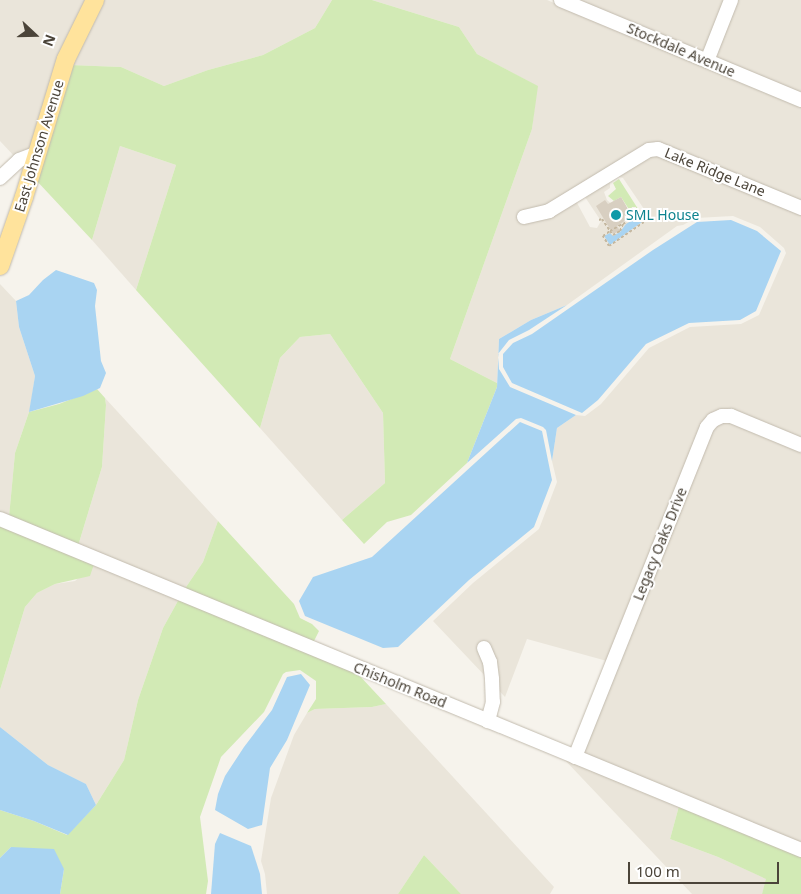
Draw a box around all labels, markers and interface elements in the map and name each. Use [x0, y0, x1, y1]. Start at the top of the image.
north arrow [10, 10, 60, 60]
street label: Stockdale Avenue [624, 20, 738, 80]
text: N [39, 32, 60, 49]
street label: East Johnson Avenue [11, 78, 67, 214]
street label: Lake Ridge Lane [662, 144, 768, 200]
place label: SML House [626, 207, 699, 223]
marker: SML House [610, 209, 622, 221]
street label: Legacy Oaks Drive [630, 485, 690, 603]
street label: Chisholm Road [351, 659, 449, 711]
scale bar [631, 852, 782, 884]
text: 100 m [636, 861, 680, 881]

